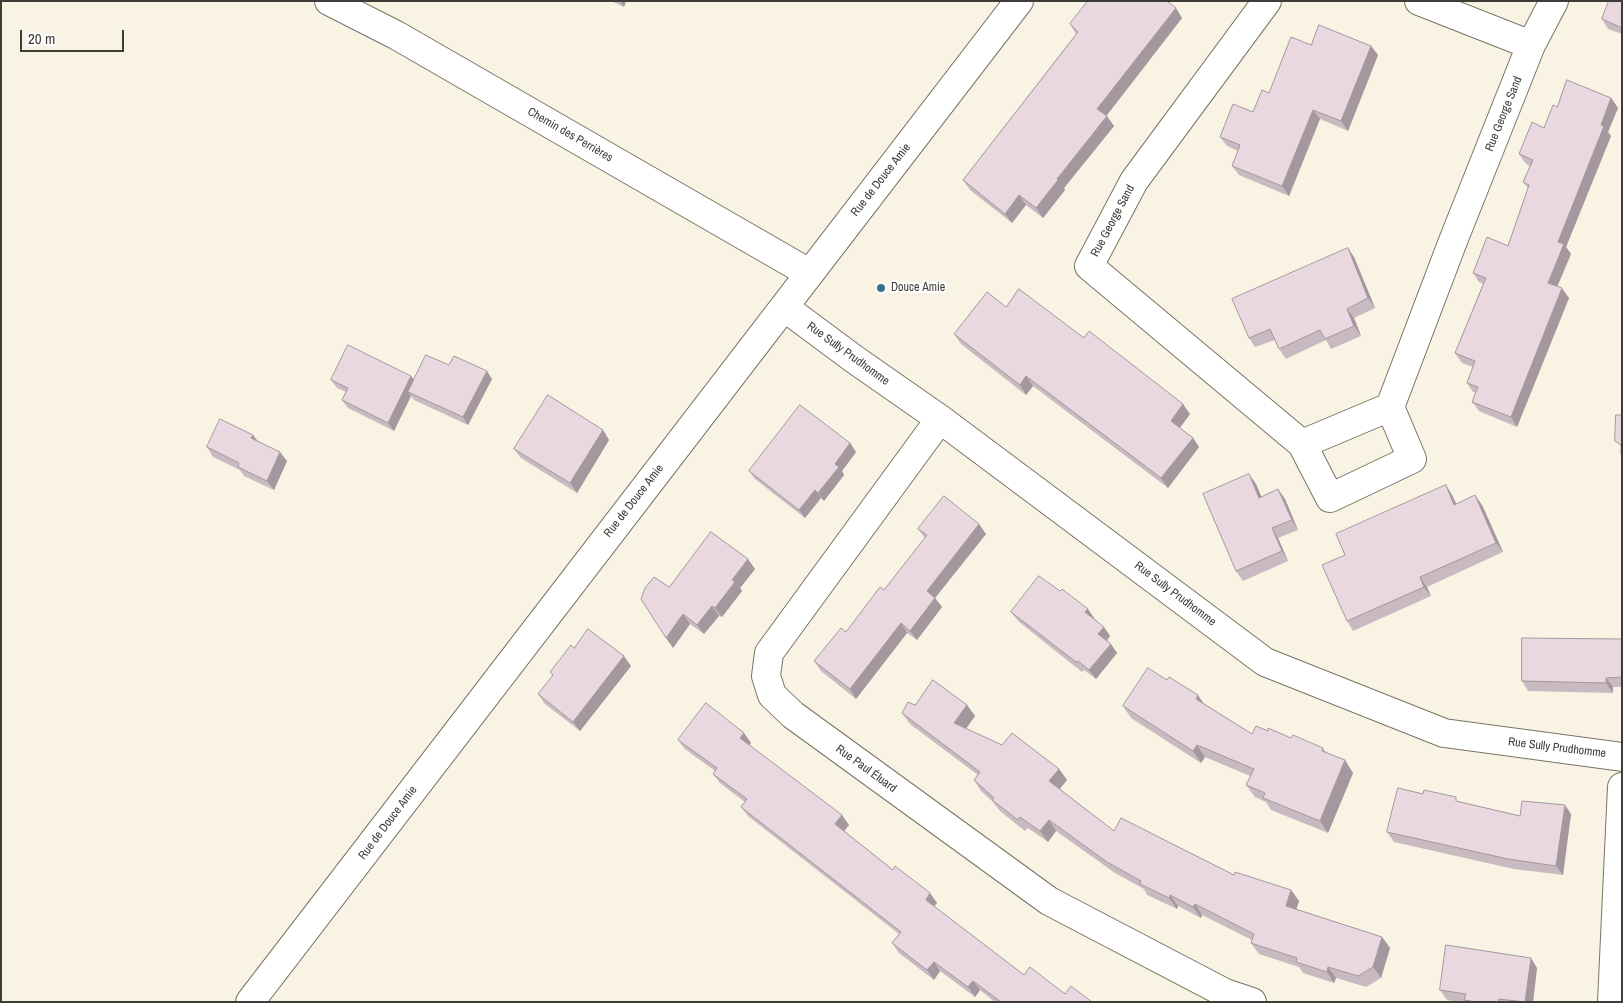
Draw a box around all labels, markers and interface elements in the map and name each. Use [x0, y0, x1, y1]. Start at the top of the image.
scale bar [22, 20, 126, 52]
text: 20 m [28, 28, 55, 49]
street label: Rue George Sand [1482, 75, 1526, 153]
street label: Chemin des Perrières [525, 105, 615, 165]
street label: Rue de Douce Amie [848, 141, 914, 219]
street label: Rue George Sand [1088, 183, 1138, 259]
place label: Douce Amie [891, 281, 945, 295]
marker: Douce Amie [875, 282, 887, 294]
street label: Rue Sully Prudhomme [804, 319, 892, 389]
street label: Rue de Douce Amie [601, 462, 667, 540]
street label: Rue Sully Prudhomme [1131, 559, 1219, 629]
street label: Rue Sully Prudhomme [1507, 735, 1607, 761]
street label: Rue Paul Éluard [833, 742, 899, 796]
street label: Rue de Douce Amie [356, 783, 420, 863]

